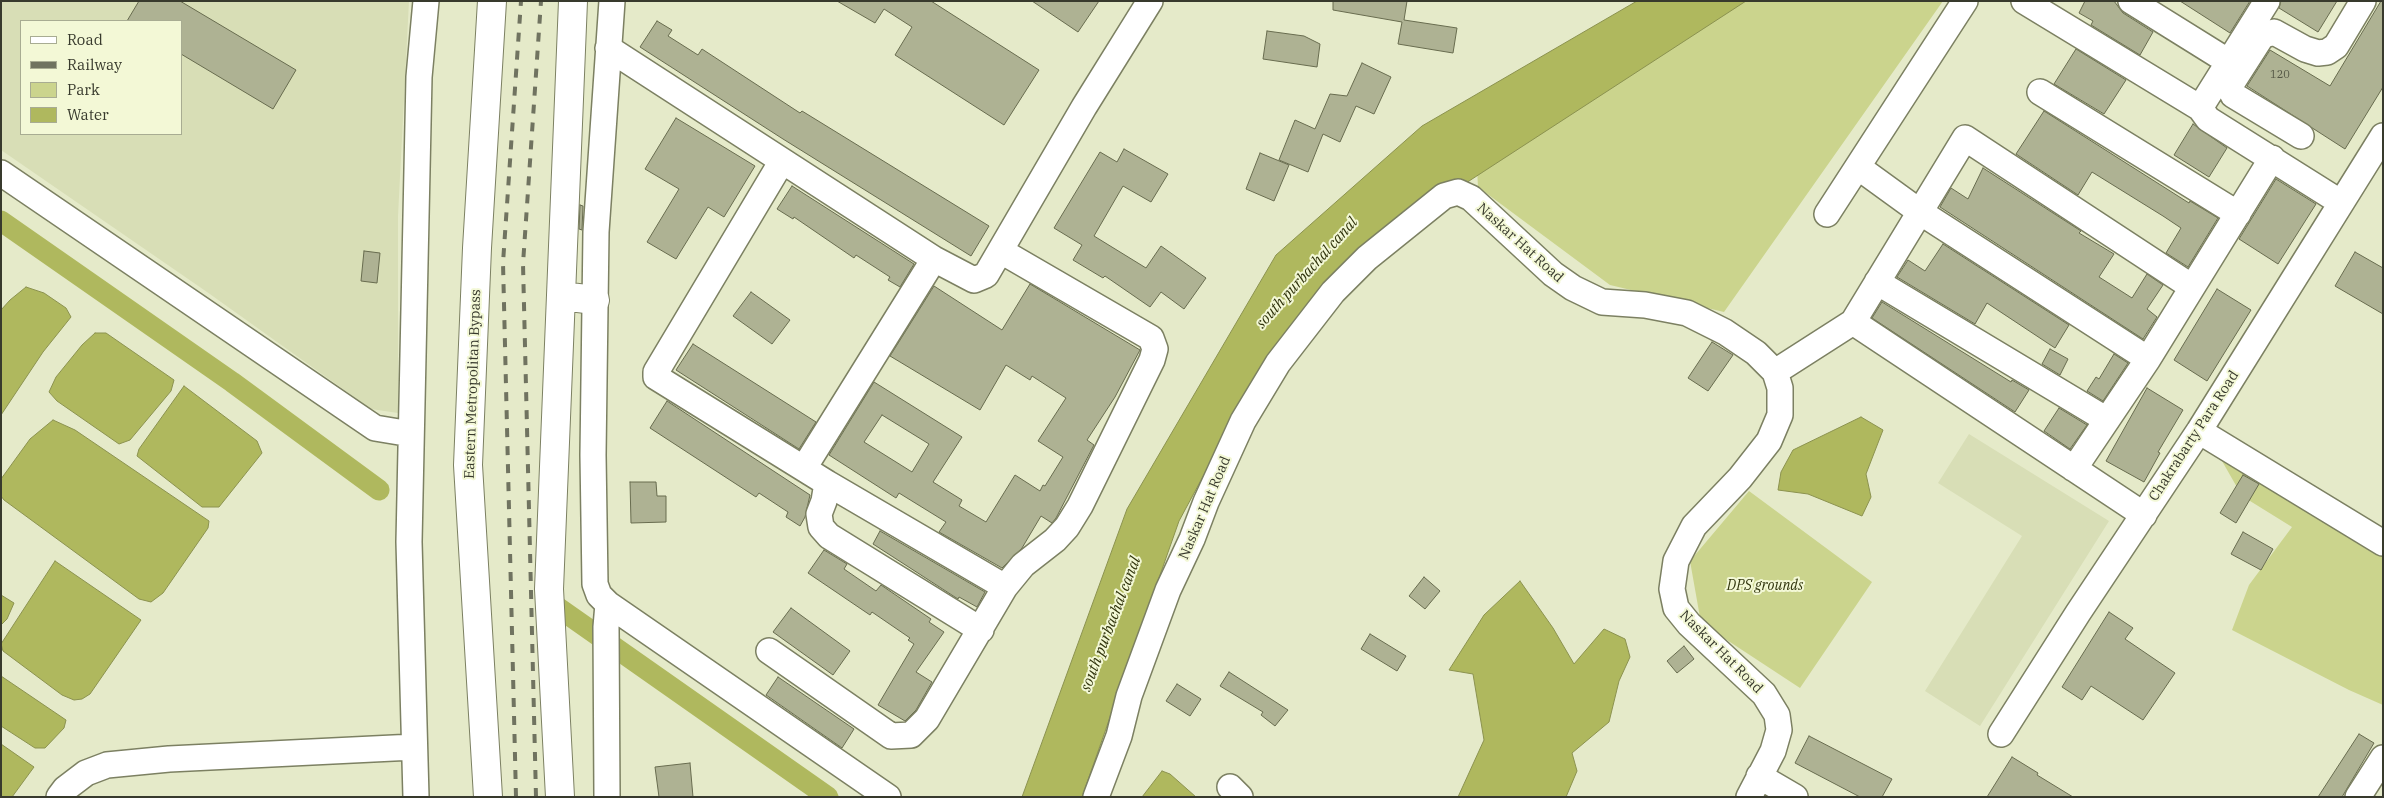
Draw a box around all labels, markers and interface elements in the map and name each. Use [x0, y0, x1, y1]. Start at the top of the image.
legend [20, 20, 182, 135]
text: Road [67, 30, 103, 49]
text: Railway [67, 55, 122, 74]
house number: 120 [2270, 68, 2290, 82]
text: Park [67, 80, 100, 99]
text: Water [67, 105, 109, 124]
street label: Naskar Hat Road [1473, 200, 1567, 286]
water label: south purbachal canal [1253, 214, 1361, 332]
street label: Eastern Metropolitan Bypass [461, 289, 485, 479]
street label: Chakrabarty Para Road [2146, 368, 2242, 504]
street label: Naskar Hat Road [1176, 454, 1234, 562]
water label: south purbachal canal [1077, 554, 1145, 694]
park label: DPS grounds [1727, 578, 1803, 594]
street label: Naskar Hat Road [1676, 607, 1766, 697]

